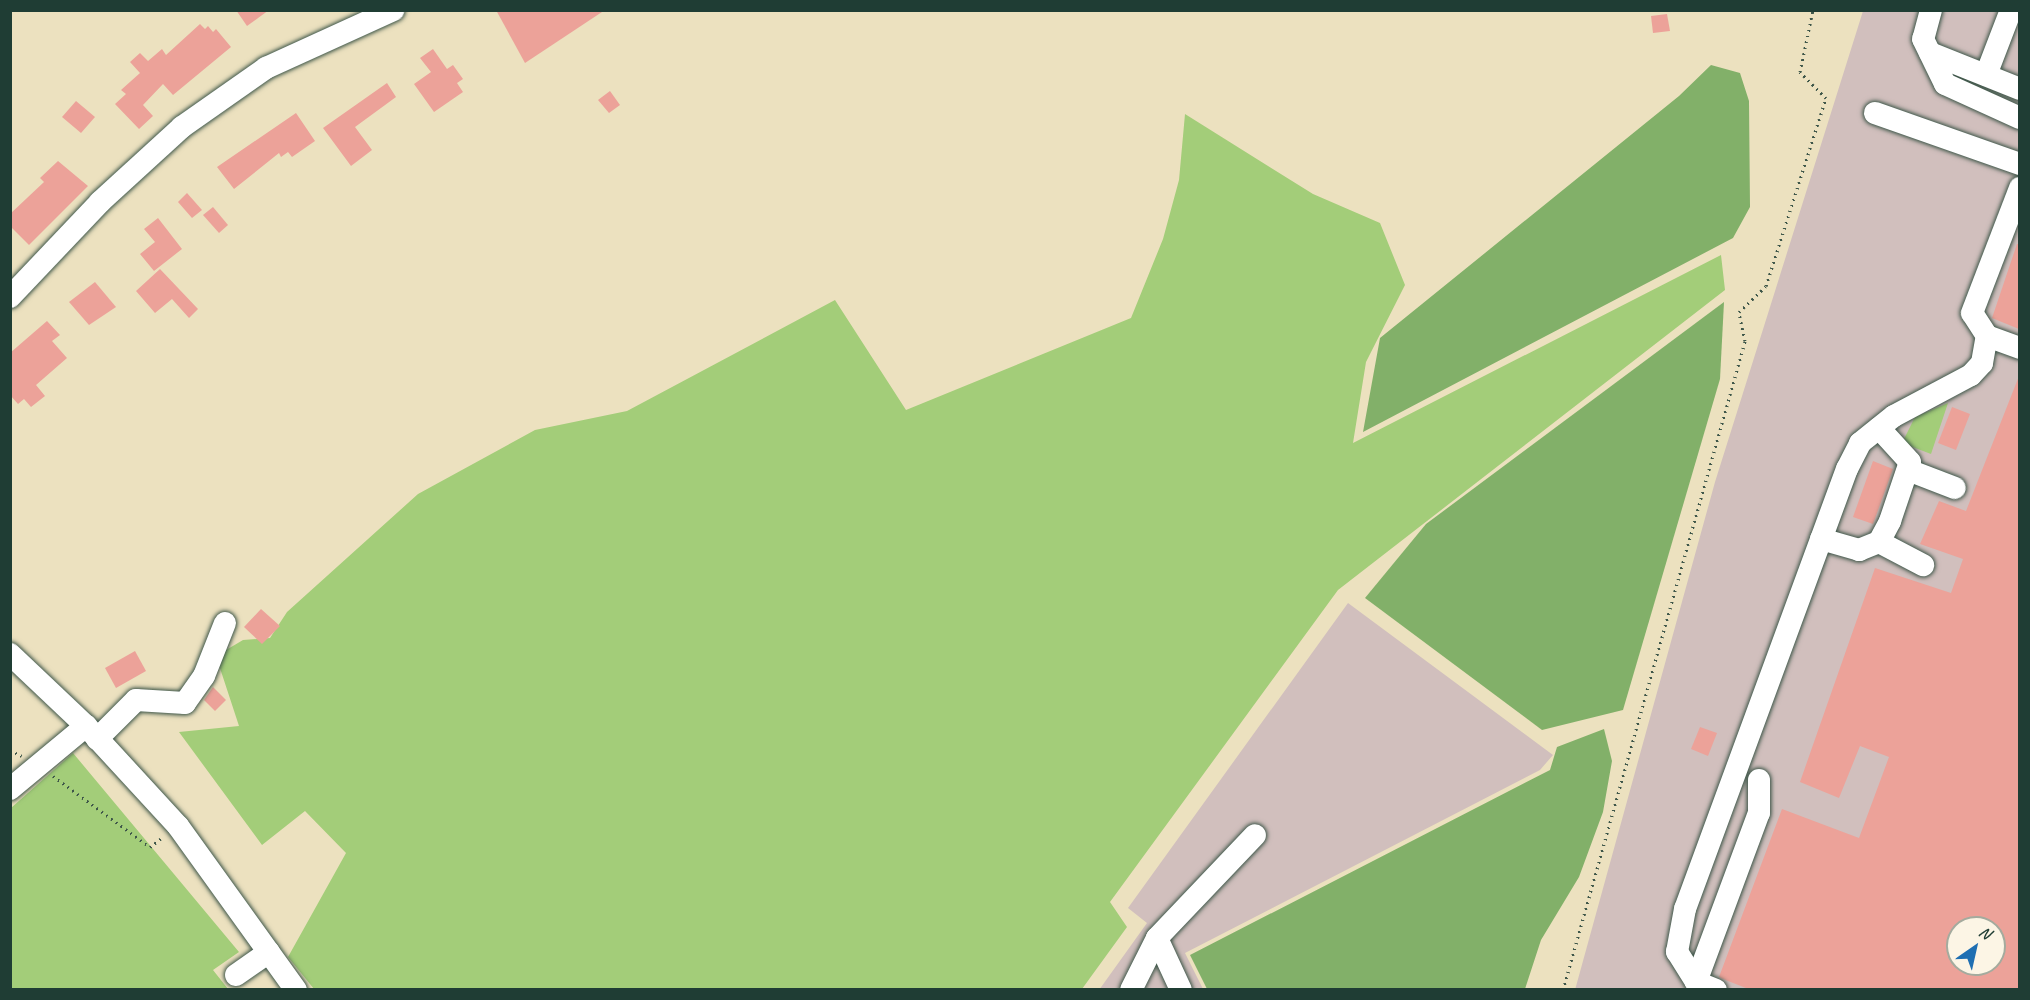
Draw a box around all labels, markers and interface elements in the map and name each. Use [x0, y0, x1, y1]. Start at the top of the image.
north arrow [1946, 916, 2006, 976]
text: N [1975, 922, 1995, 944]

